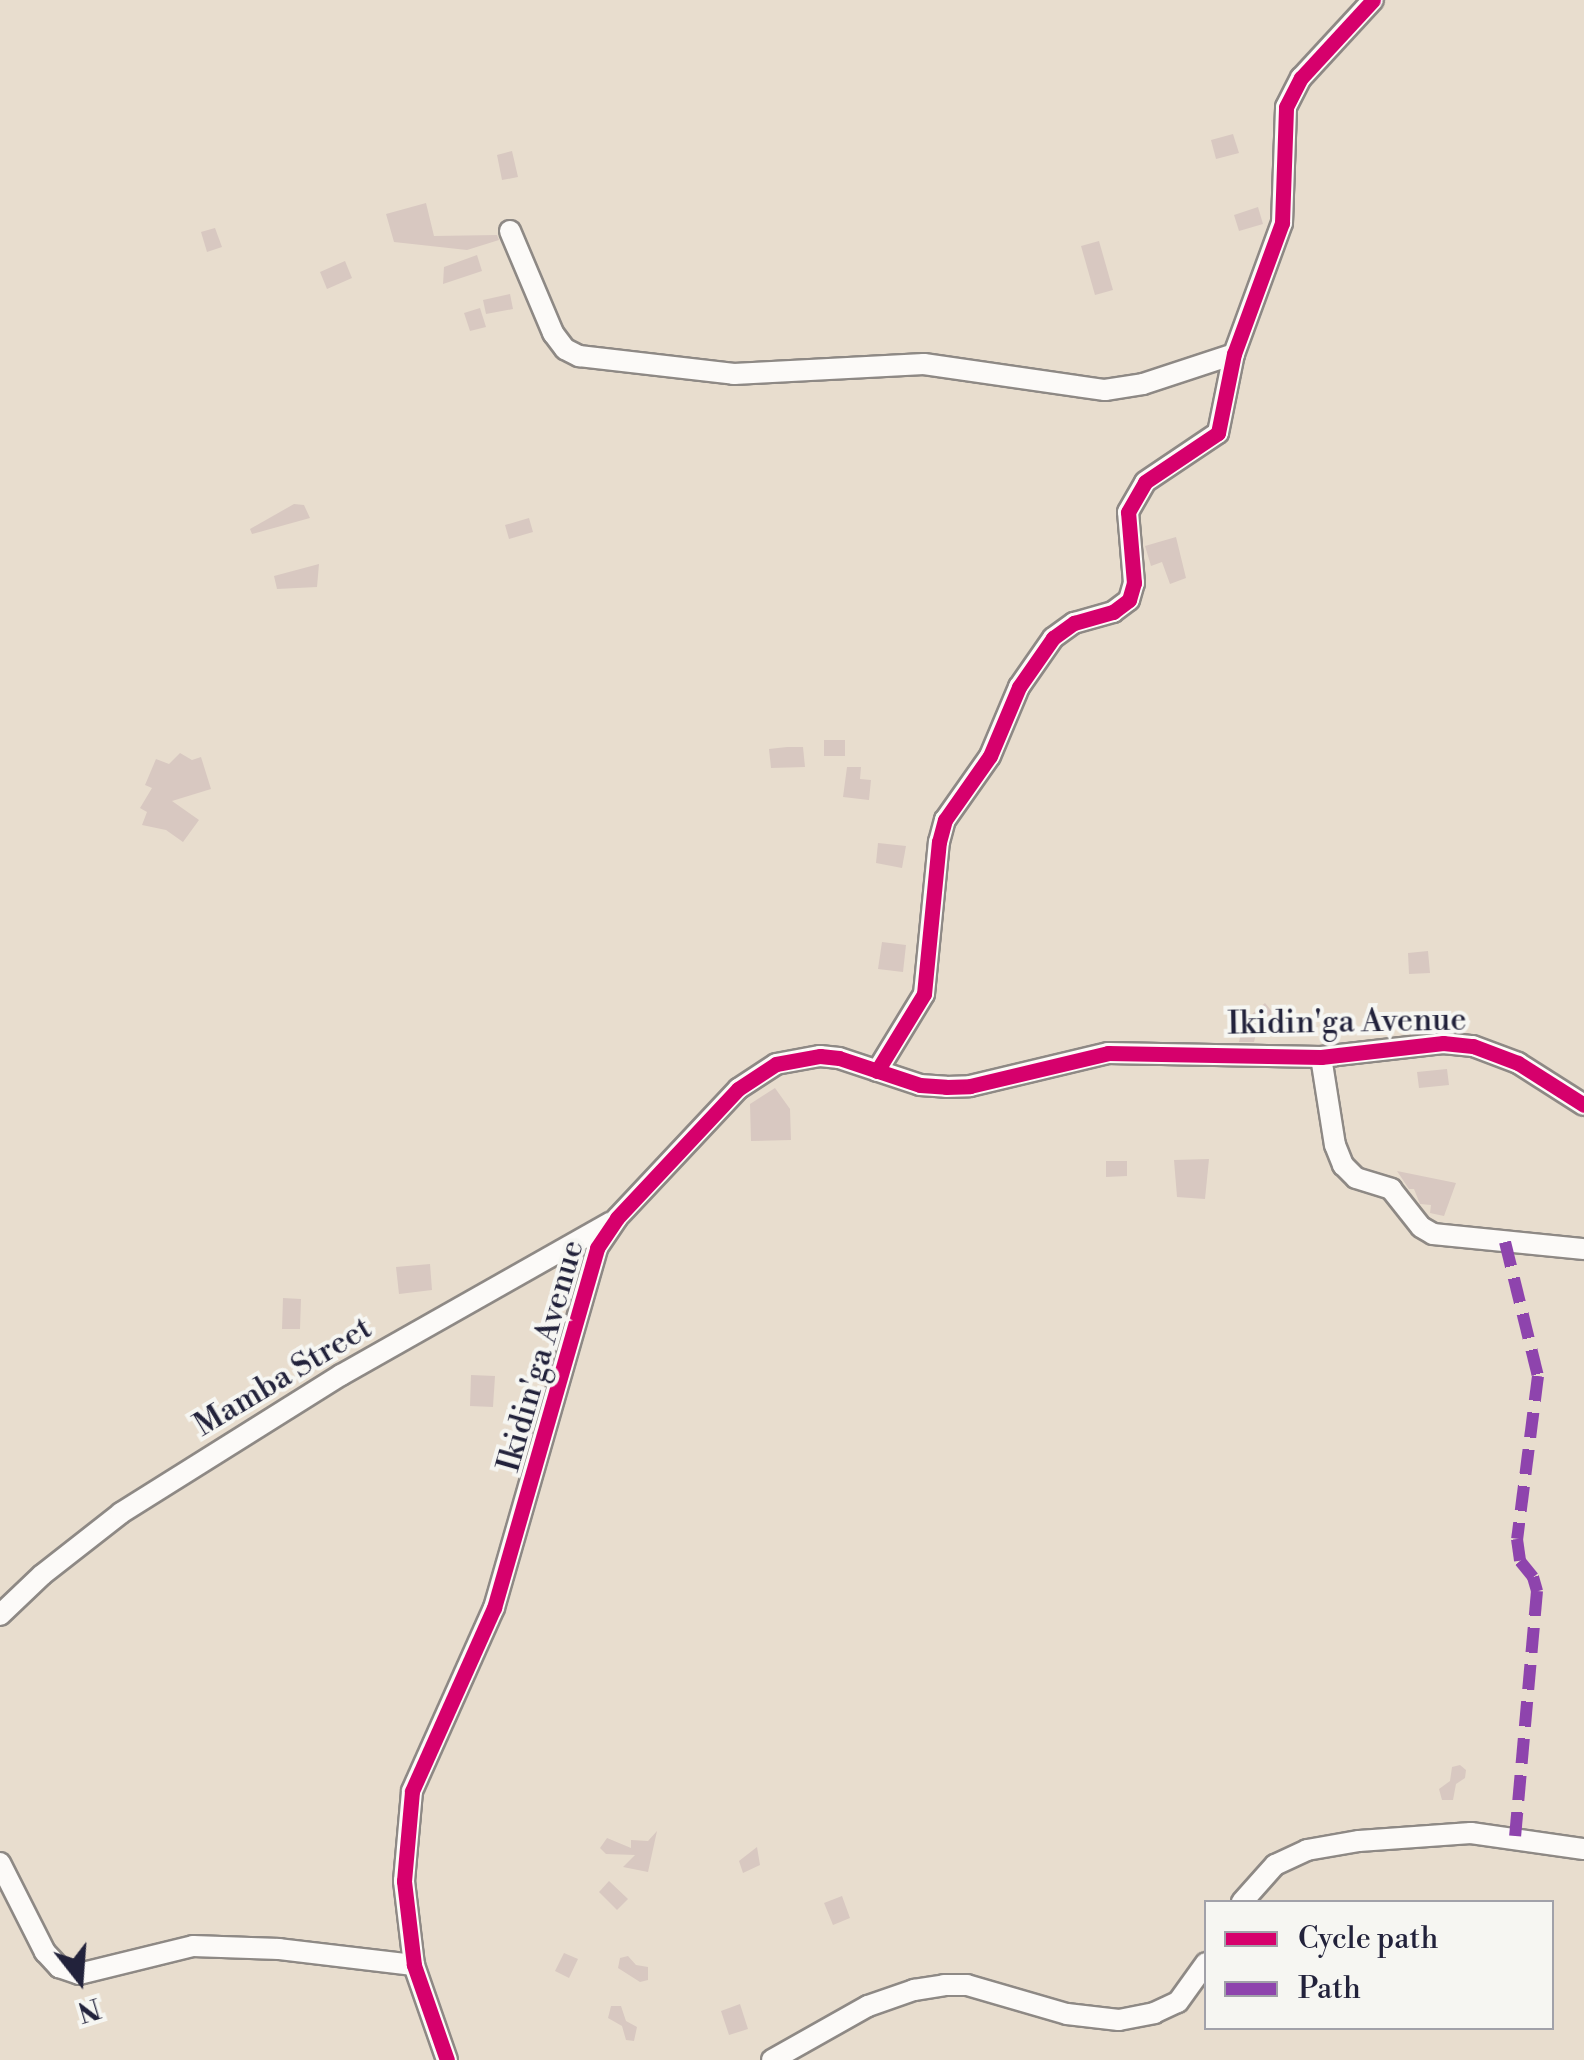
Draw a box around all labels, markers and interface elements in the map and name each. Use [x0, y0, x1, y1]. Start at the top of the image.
street label: Ikidin'ga Avenue [1227, 1001, 1467, 1043]
street label: Ikidin'ga Avenue [490, 1236, 592, 1476]
street label: Mamba Street [187, 1309, 379, 1445]
legend [1204, 1900, 1554, 2030]
text: Cycle path [1298, 1920, 1438, 1958]
north arrow [30, 1930, 130, 2030]
text: Path [1298, 1970, 1361, 2008]
text: N [73, 1989, 105, 2029]

